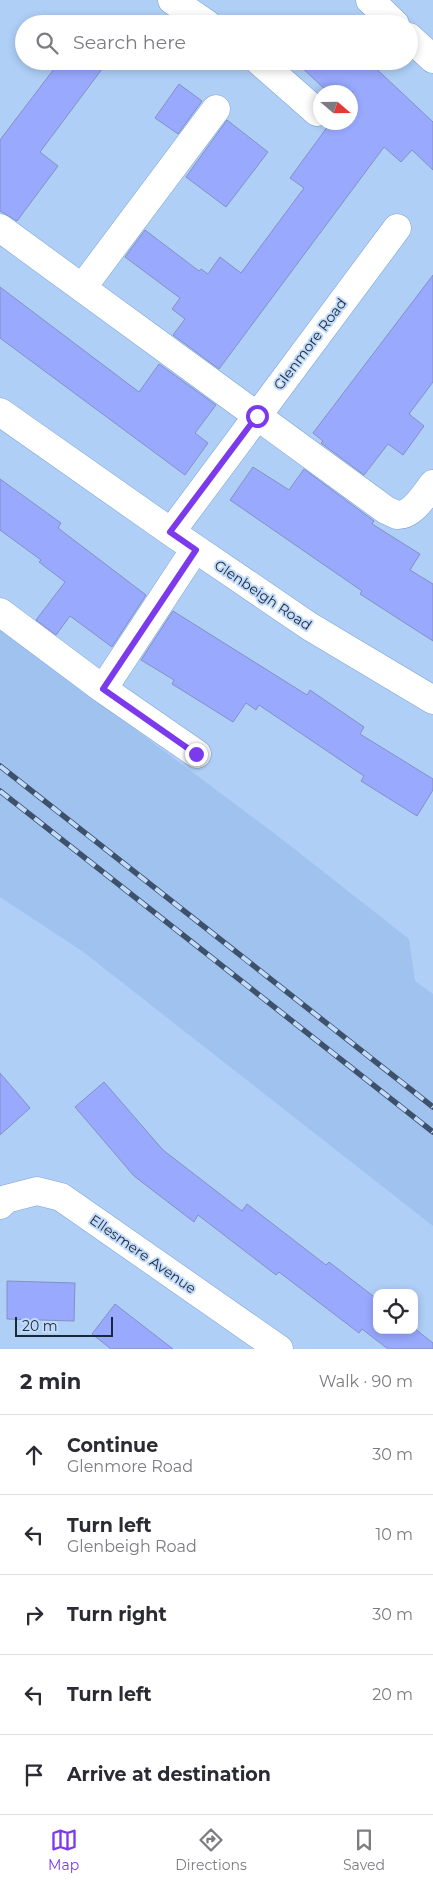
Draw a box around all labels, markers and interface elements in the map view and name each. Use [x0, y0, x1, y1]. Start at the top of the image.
search box [15, 15, 418, 70]
icon: search [33, 29, 61, 57]
text: Search here [73, 31, 186, 54]
north arrow [313, 85, 358, 130]
street label: Glenmore Road [270, 295, 350, 393]
route start [246, 405, 269, 428]
street label: Glenbeigh Road [211, 556, 315, 634]
route end [185, 743, 208, 766]
street label: Ellesmere Avenue [86, 1211, 200, 1297]
map controls [373, 1289, 418, 1334]
button: locate [373, 1289, 418, 1334]
scale bar [15, 1314, 112, 1337]
text: 20 m [22, 1317, 58, 1335]
text: 2 min [20, 1369, 81, 1394]
text: Walk · 90 m [319, 1372, 413, 1391]
text: Continue [67, 1434, 158, 1457]
icon: ahead [20, 1441, 48, 1469]
text: 30 m [372, 1445, 413, 1464]
text: Glenmore Road [67, 1457, 193, 1476]
text: Turn left [67, 1514, 152, 1537]
icon: left [20, 1521, 48, 1549]
text: 10 m [375, 1525, 413, 1544]
text: Glenbeigh Road [67, 1537, 197, 1556]
icon: right [20, 1601, 48, 1629]
text: Turn right [67, 1603, 167, 1626]
text: 30 m [372, 1605, 413, 1624]
icon: left [20, 1681, 48, 1709]
text: Turn left [67, 1683, 152, 1706]
text: 20 m [372, 1685, 413, 1704]
icon: arrive [20, 1761, 48, 1789]
text: Arrive at destination [67, 1763, 271, 1786]
tab: Map [48, 1826, 79, 1874]
tab: Directions [175, 1826, 247, 1874]
tab: Saved [343, 1826, 385, 1874]

